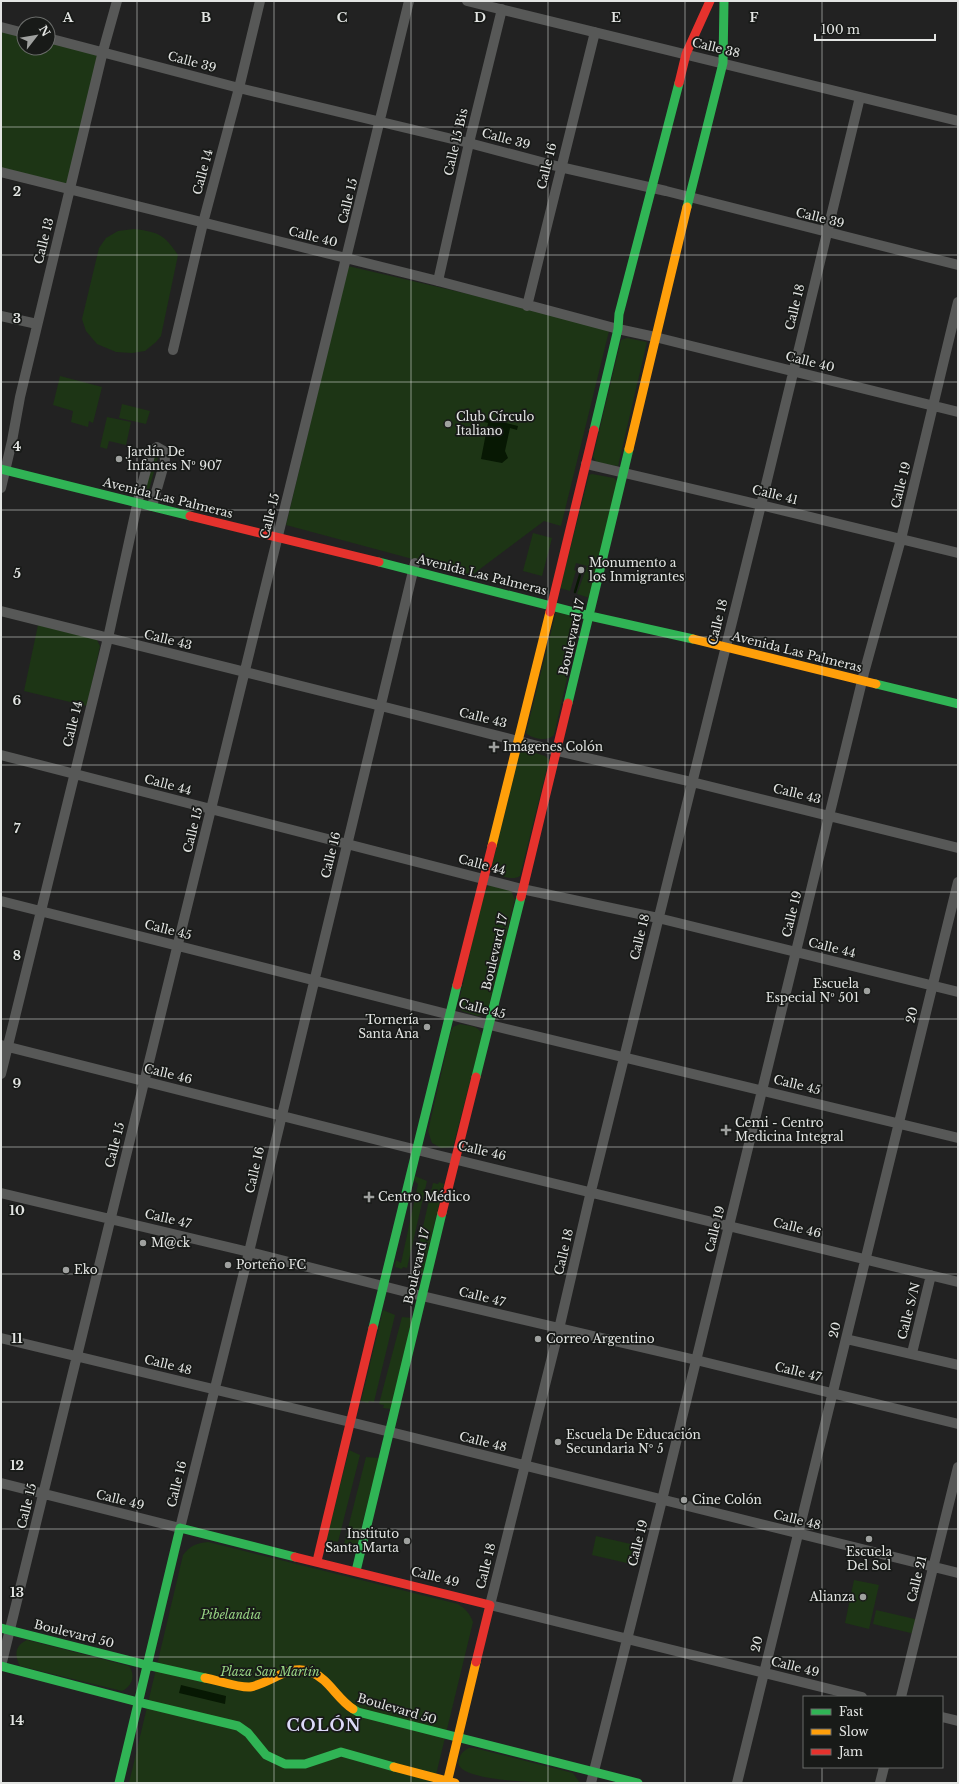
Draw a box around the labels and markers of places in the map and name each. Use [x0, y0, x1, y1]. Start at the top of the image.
place label: Club Círculo Italiano [456, 409, 535, 438]
marker: Club Círculo Italiano [443, 419, 453, 429]
place label: Jardín De Infantes Nº 907 [125, 444, 223, 473]
marker: Jardín De Infantes Nº 907 [114, 454, 124, 464]
place label: Monumento a los Inmigrantes [589, 555, 685, 584]
marker: Monumento a los Inmigrantes [576, 565, 586, 575]
place label: Imágenes Colón [503, 739, 603, 754]
marker: Imágenes Colón [488, 741, 500, 753]
place label: Escuela Especial Nº 501 [766, 976, 859, 1005]
marker: Escuela Especial Nº 501 [862, 986, 872, 996]
place label: Tornería Santa Ana [358, 1012, 419, 1041]
marker: Tornería Santa Ana [422, 1022, 432, 1032]
place label: Cemi - Centro Medicina Integral [735, 1115, 844, 1144]
marker: Cemi - Centro Medicina Integral [720, 1124, 732, 1136]
place label: Centro Médico [378, 1189, 470, 1204]
marker: Centro Médico [363, 1191, 375, 1203]
place label: M@ck [151, 1235, 191, 1250]
marker: M@ck [138, 1238, 148, 1248]
place label: Porteño FC [236, 1257, 306, 1272]
marker: Porteño FC [223, 1260, 233, 1270]
place label: Eko [74, 1262, 98, 1277]
marker: Eko [61, 1265, 71, 1275]
place label: Correo Argentino [546, 1331, 655, 1346]
marker: Correo Argentino [533, 1334, 543, 1344]
place label: Escuela De Educación Secundaria Nº 5 [566, 1427, 701, 1456]
marker: Escuela De Educación Secundaria Nº 5 [553, 1437, 563, 1447]
place label: Cine Colón [692, 1492, 762, 1507]
marker: Cine Colón [679, 1495, 689, 1505]
place label: Instituto Santa Marta [325, 1526, 399, 1555]
marker: Escuela Del Sol [864, 1534, 874, 1544]
marker: Instituto Santa Marta [402, 1536, 412, 1546]
place label: Escuela Del Sol [846, 1544, 892, 1573]
place label: Alianza [808, 1589, 855, 1604]
marker: Alianza [858, 1592, 868, 1602]

